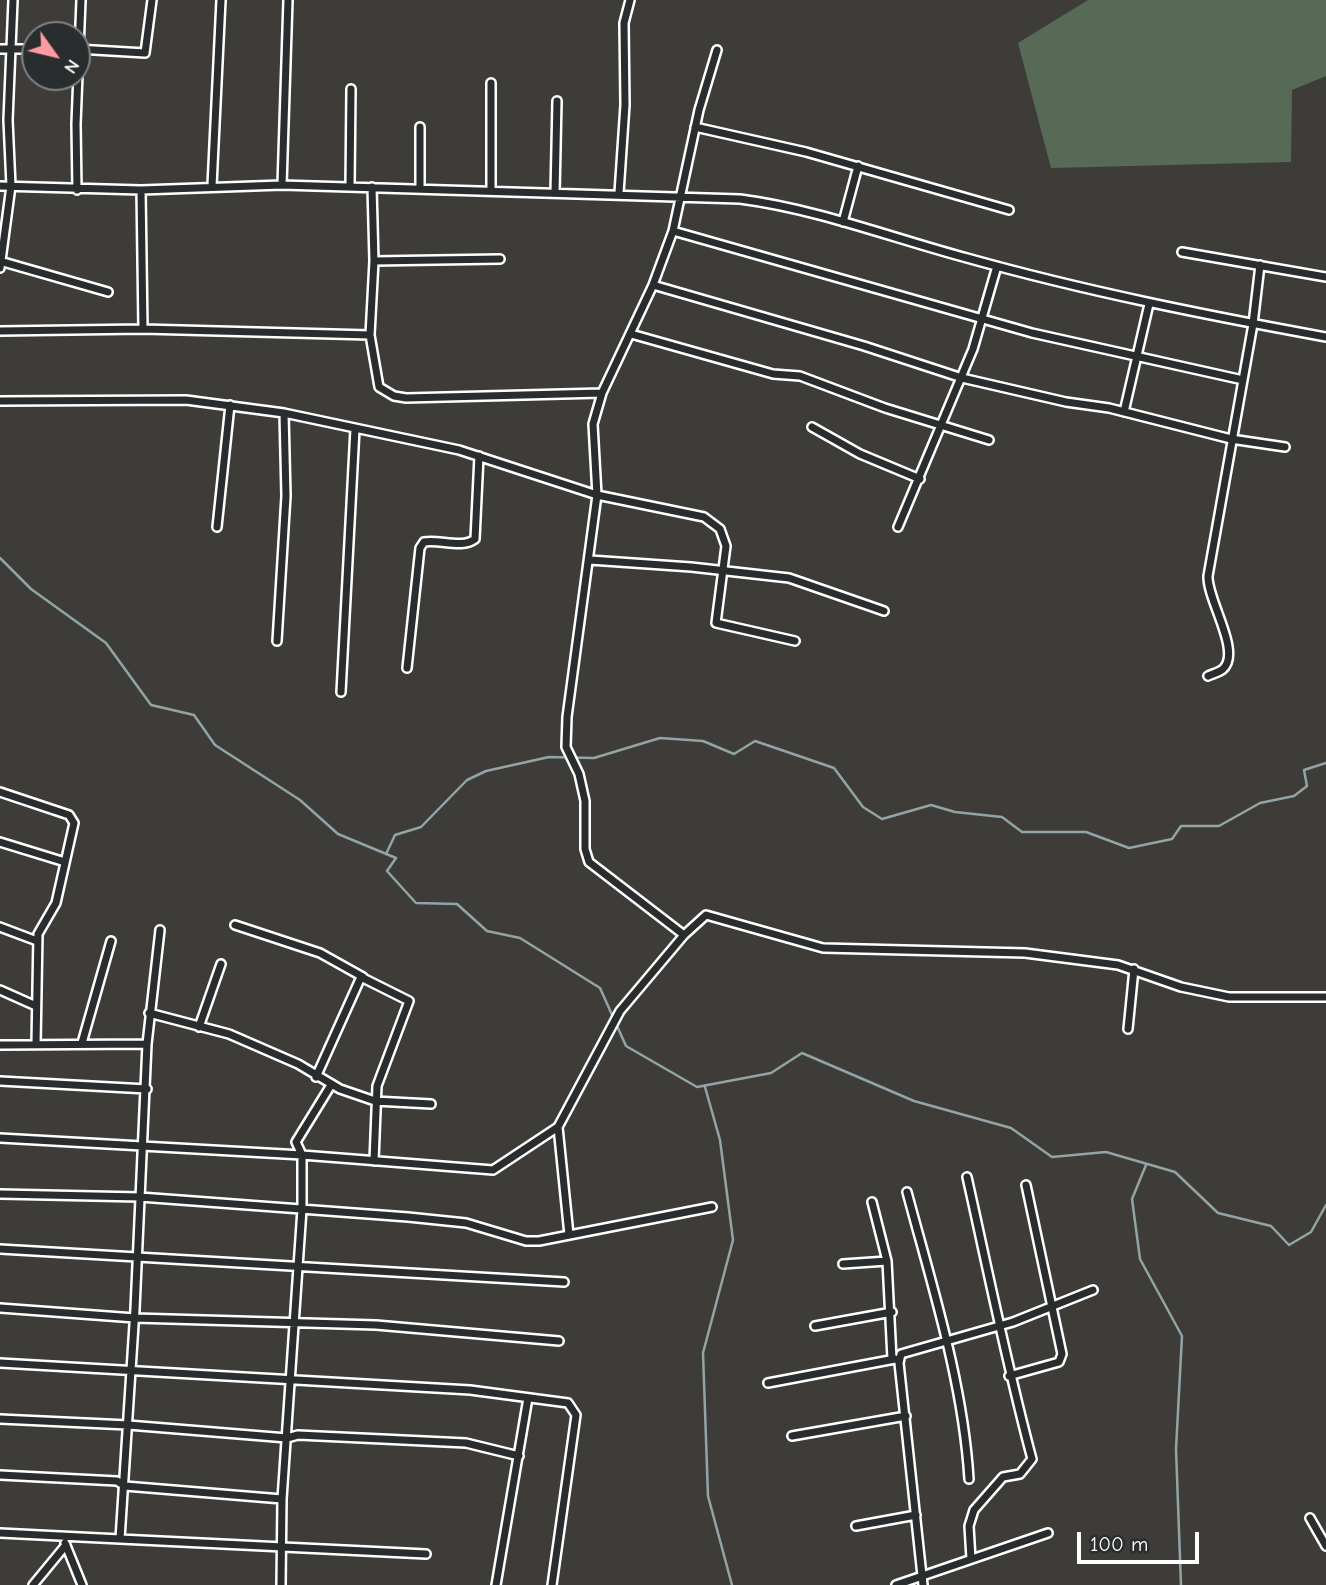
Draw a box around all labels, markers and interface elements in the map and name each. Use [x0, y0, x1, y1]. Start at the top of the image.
north arrow [21, 21, 91, 91]
text: N [59, 55, 84, 78]
scale bar [1081, 1518, 1204, 1562]
text: 100 m [1090, 1532, 1148, 1556]

